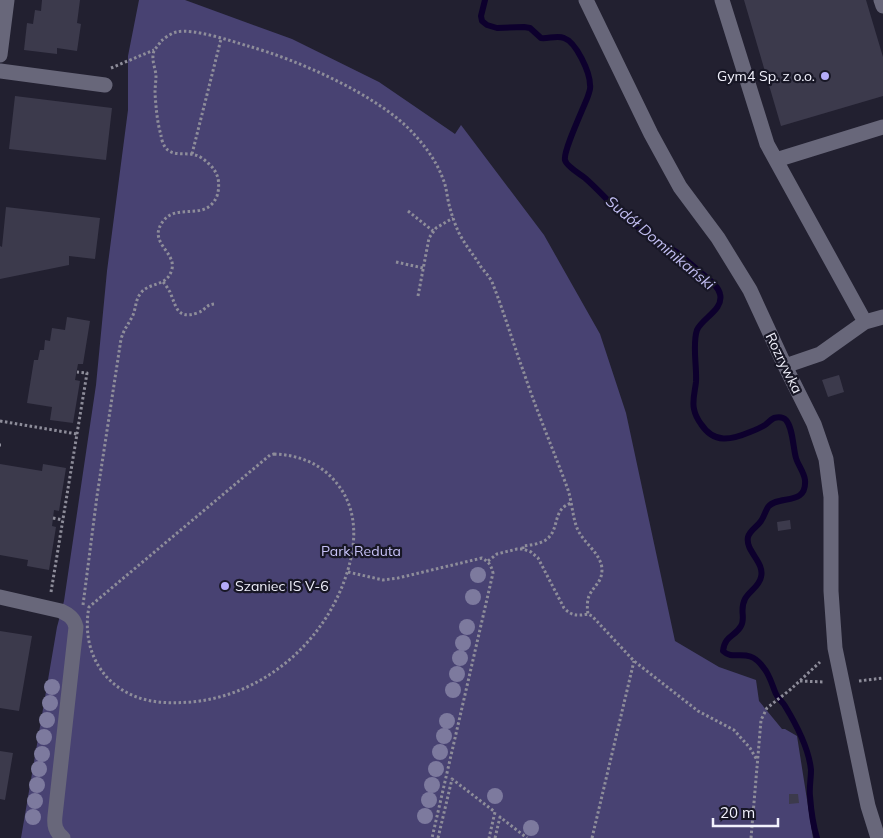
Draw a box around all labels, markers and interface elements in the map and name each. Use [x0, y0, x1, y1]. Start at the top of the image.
place label: Gym4 Sp. z o.o. [717, 67, 815, 85]
marker: Gym4 Sp. z o.o. [819, 70, 831, 82]
water label: Sudół Dominikański [602, 192, 719, 294]
street label: Rozrywka [762, 330, 806, 396]
park label: Park Reduta [321, 542, 401, 560]
place label: Szaniec IS V-6 [235, 577, 329, 595]
marker: Szaniec IS V-6 [219, 580, 231, 592]
scale bar [713, 796, 778, 828]
text: 20 m [720, 803, 755, 822]

